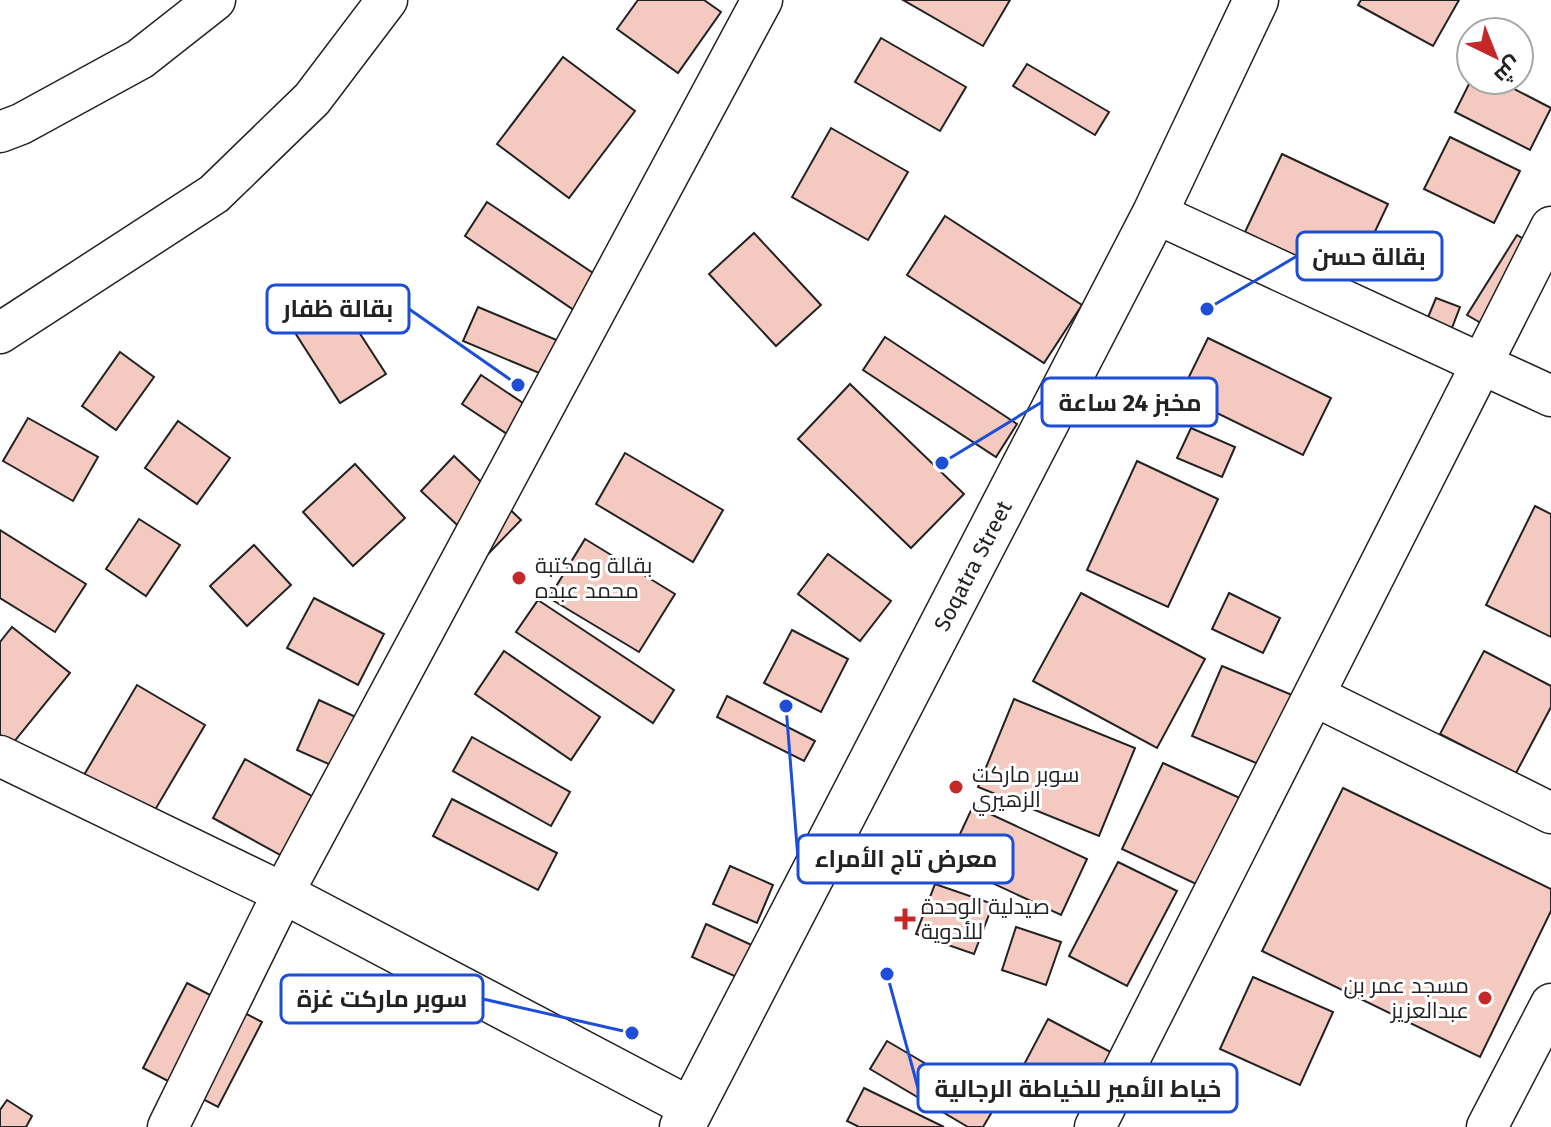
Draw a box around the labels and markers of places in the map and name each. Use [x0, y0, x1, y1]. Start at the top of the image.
callout: بقالة حسن [1297, 232, 1442, 280]
callout: بقالة ظفار [267, 285, 409, 333]
callout: مخبز 24 ساعة [1042, 378, 1217, 426]
place label: بقالة ومكتبة محمد عبده [535, 552, 652, 604]
marker: بقالة ومكتبة محمد عبده [510, 569, 528, 587]
place label: سوبر ماركت الزهيري [972, 761, 1079, 816]
marker: سوبر ماركت الزهيري [947, 778, 965, 796]
callout: معرض تاج الأمراء [798, 835, 1013, 883]
place label: صيدلية الوحدة للأدوية [921, 893, 1050, 945]
marker: صيدلية الوحدة للأدوية [896, 910, 914, 928]
place label: مسجد عمر بن عبدالعزيز [1344, 972, 1469, 1024]
callout: سوبر ماركت غزة [281, 975, 483, 1023]
marker: مسجد عمر بن عبدالعزيز [1476, 989, 1494, 1007]
callout: خياط الأمير للخياطة الرجالية [918, 1064, 1237, 1112]

